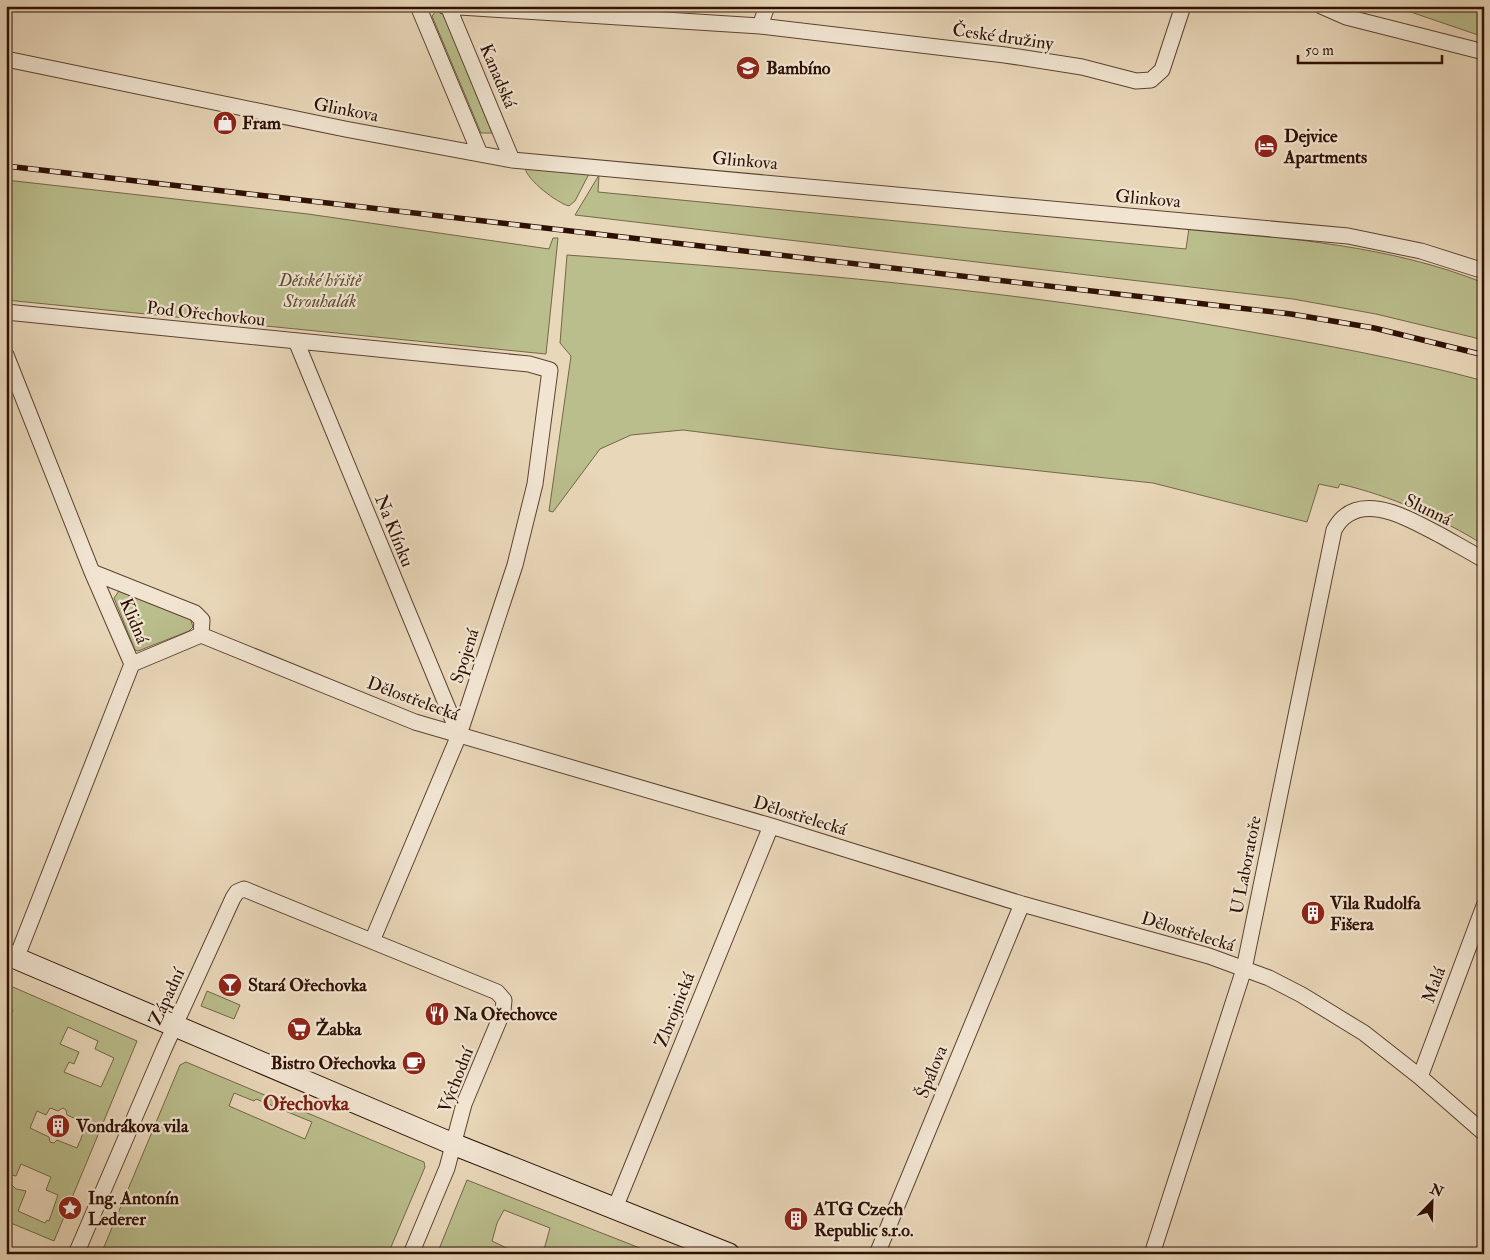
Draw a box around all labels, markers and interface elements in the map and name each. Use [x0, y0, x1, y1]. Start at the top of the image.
street label: České družiny [951, 19, 1056, 56]
scale bar [1298, 32, 1441, 64]
street label: Kanadská [474, 40, 522, 112]
text: 50 m [1305, 41, 1334, 60]
school or university icon: Bambíno [735, 55, 761, 81]
place label: Bambíno [766, 57, 831, 80]
street label: Glinkova [312, 92, 381, 128]
shop icon: Fram [212, 110, 238, 136]
place label: Fram [242, 112, 282, 135]
place label: Dejvice Apartments [1283, 125, 1367, 169]
hotel icon: Dejvice Apartments [1253, 133, 1279, 159]
street label: Glinkova [711, 147, 779, 175]
street label: Glinkova [1114, 185, 1182, 213]
park label: Dětské hřiště Strouhalák [278, 269, 363, 313]
street label: Pod Ořechovkou [145, 296, 267, 332]
street label: Slunná [1401, 489, 1456, 532]
street label: Na Klínku [369, 491, 419, 571]
street label: Klidná [114, 595, 154, 648]
street label: Spojená [445, 625, 485, 686]
street label: Dělostřelecká [364, 672, 463, 727]
street label: Dělostřelecká [750, 791, 850, 841]
street label: U Laboratoře [1225, 813, 1267, 916]
place label: Vila Rudolfa Fišera [1329, 892, 1421, 936]
building icon: Vila Rudolfa Fišera [1300, 900, 1326, 926]
street label: Dělostřelecká [1138, 907, 1238, 957]
street label: Malá [1417, 963, 1451, 1006]
street label: Západní [144, 964, 191, 1029]
street label: Zbrojnická [650, 969, 701, 1051]
bar icon: Stará Ořechovka [217, 972, 243, 998]
place label: Stará Ořechovka [248, 974, 367, 997]
restaurant icon: Na Ořechovce [424, 1001, 450, 1027]
place label: Na Ořechovce [453, 1003, 558, 1026]
supermarket icon: Žabka [286, 1016, 312, 1042]
place label: Žabka [316, 1017, 362, 1041]
street label: Špálova [910, 1041, 953, 1102]
street label: Východní [433, 1043, 479, 1116]
cafe icon: Bistro Ořechovka [401, 1050, 427, 1076]
place label: Bistro Ořechovka [271, 1052, 397, 1075]
district label: Ořechovka [263, 1091, 350, 1116]
building icon: Vondrákova vila [45, 1113, 71, 1139]
place label: Vondrákova vila [75, 1115, 189, 1138]
north arrow [1408, 1178, 1458, 1228]
text: N [1427, 1180, 1446, 1201]
place label: Ing. Antonín Lederer [88, 1187, 180, 1231]
place icon: Ing. Antonín Lederer [57, 1195, 83, 1221]
place label: ATG Czech Republic s.r.o. [813, 1198, 914, 1242]
building icon: ATG Czech Republic s.r.o. [783, 1206, 809, 1232]

